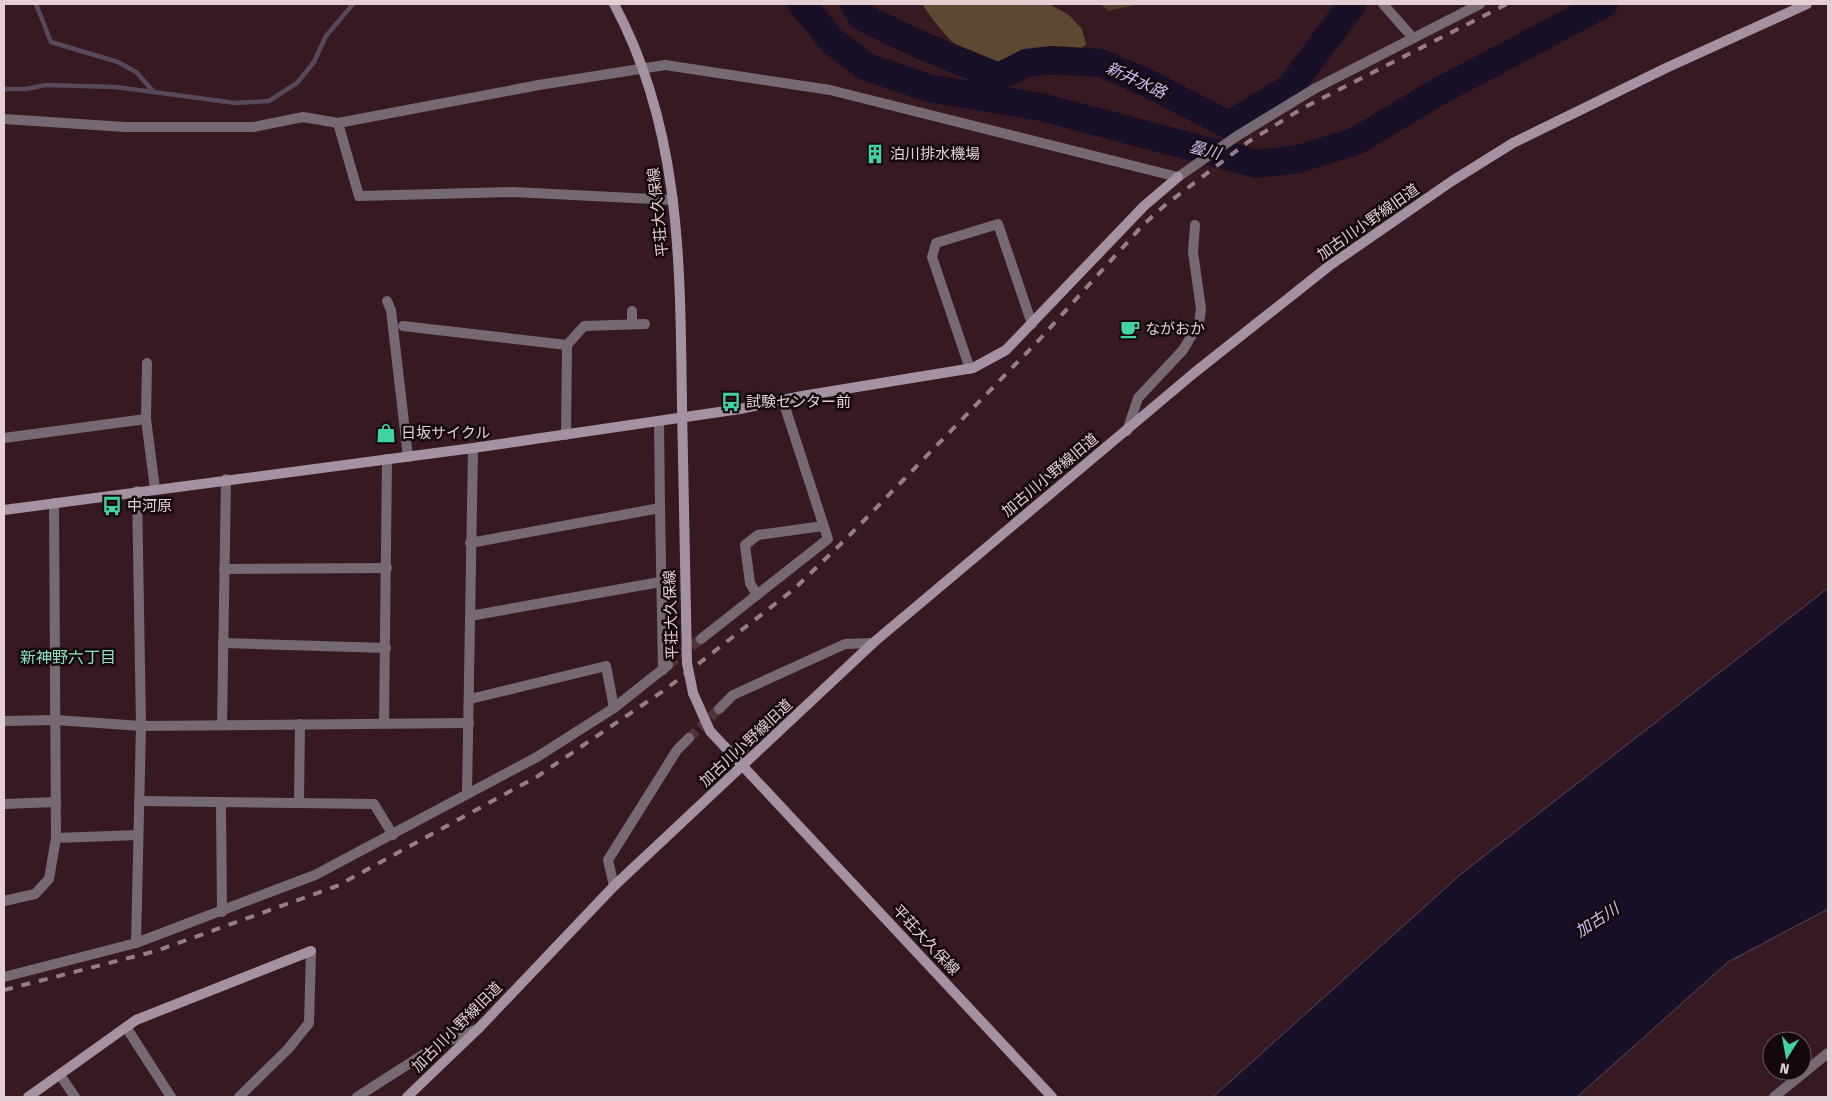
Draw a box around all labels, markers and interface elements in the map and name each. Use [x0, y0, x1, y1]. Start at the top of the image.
water label: 新井水路 [1103, 58, 1171, 103]
water label: 曇川 [1187, 137, 1225, 164]
building icon: 泊川排水機場 [864, 143, 886, 165]
place label: 泊川排水機場 [890, 145, 980, 163]
street label: 平荘大久保線 [644, 166, 672, 258]
street label: 加古川小野線旧道 [1314, 180, 1422, 264]
cafe icon: ながおか [1119, 318, 1141, 340]
place label: ながおか [1145, 320, 1205, 338]
bus stop icon: 試験センター前 [720, 391, 742, 413]
place label: 試験センター前 [746, 393, 851, 411]
shop icon: 日坂サイクル [375, 422, 397, 444]
place label: 日坂サイクル [401, 424, 490, 442]
street label: 加古川小野線旧道 [998, 430, 1102, 520]
bus stop icon: 中河原 [101, 495, 123, 517]
place label: 中河原 [127, 497, 172, 515]
street label: 平荘大久保線 [660, 570, 682, 660]
district label: 新神野六丁目 [20, 648, 116, 667]
street label: 加古川小野線旧道 [696, 695, 796, 791]
water label: 加古川 [1572, 898, 1624, 941]
street label: 平荘大久保線 [889, 901, 963, 979]
street label: 加古川小野線旧道 [408, 978, 506, 1076]
north arrow [1762, 1031, 1812, 1081]
text: N [1778, 1059, 1791, 1078]

